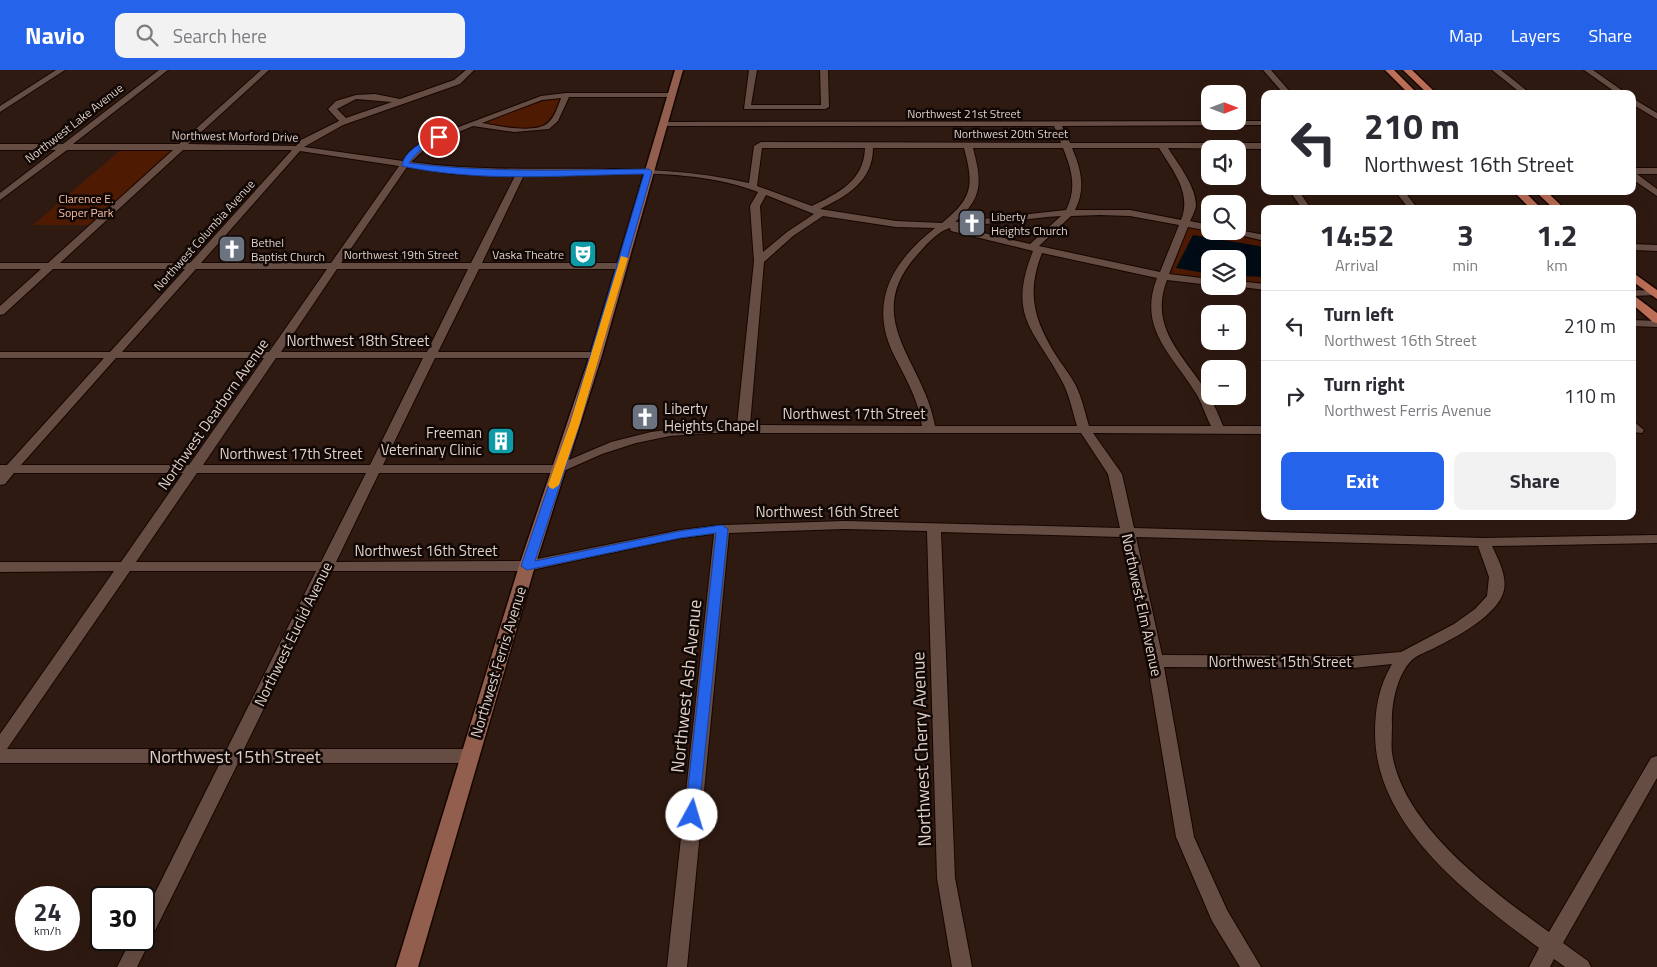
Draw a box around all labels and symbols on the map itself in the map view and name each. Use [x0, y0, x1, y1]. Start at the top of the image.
street label: Northwest Lake Avenue [21, 78, 127, 168]
north arrow [1201, 85, 1246, 130]
street label: Northwest 21st Street [907, 104, 1022, 123]
pin [418, 116, 460, 158]
street label: Northwest 20th Street [954, 124, 1069, 143]
street label: Northwest Morford Drive [172, 125, 298, 147]
street label: Northwest Columbia Avenue [149, 175, 259, 295]
park label: Clarence E. Soper Park [59, 189, 114, 222]
place label: Liberty Heights Church [991, 207, 1068, 240]
church icon: Liberty Heights Church [957, 208, 987, 238]
place label: Bethel Baptist Church [251, 233, 325, 266]
church icon: Bethel Baptist Church [217, 234, 247, 264]
theatre icon: Vaska Theatre [568, 239, 598, 269]
street label: Northwest 19th Street [344, 245, 459, 264]
place label: Vaska Theatre [492, 245, 564, 264]
street label: Northwest 18th Street [287, 329, 430, 352]
street label: Northwest Dearborn Avenue [152, 334, 274, 494]
place label: Liberty Heights Chapel [664, 397, 759, 437]
church icon: Liberty Heights Chapel [630, 402, 660, 432]
street label: Northwest 17th Street [783, 402, 926, 425]
place label: Freeman Veterinary Clinic [381, 421, 482, 461]
building icon: Freeman Veterinary Clinic [486, 426, 516, 456]
street label: Northwest 17th Street [220, 442, 363, 465]
street label: Northwest 16th Street [756, 500, 899, 523]
street label: Northwest Elm Avenue [1116, 531, 1168, 679]
street label: Northwest 16th Street [355, 539, 498, 562]
street label: Northwest Euclid Avenue [248, 558, 338, 710]
street label: Northwest Ferris Avenue [464, 584, 532, 740]
street label: Northwest Ash Avenue [663, 598, 709, 774]
street label: Northwest 15th Street [1209, 650, 1352, 673]
street label: Northwest Cherry Avenue [904, 651, 938, 847]
street label: Northwest 15th Street [149, 743, 321, 770]
position arrow [665, 788, 717, 840]
speed limit sign: 30 [90, 886, 155, 951]

